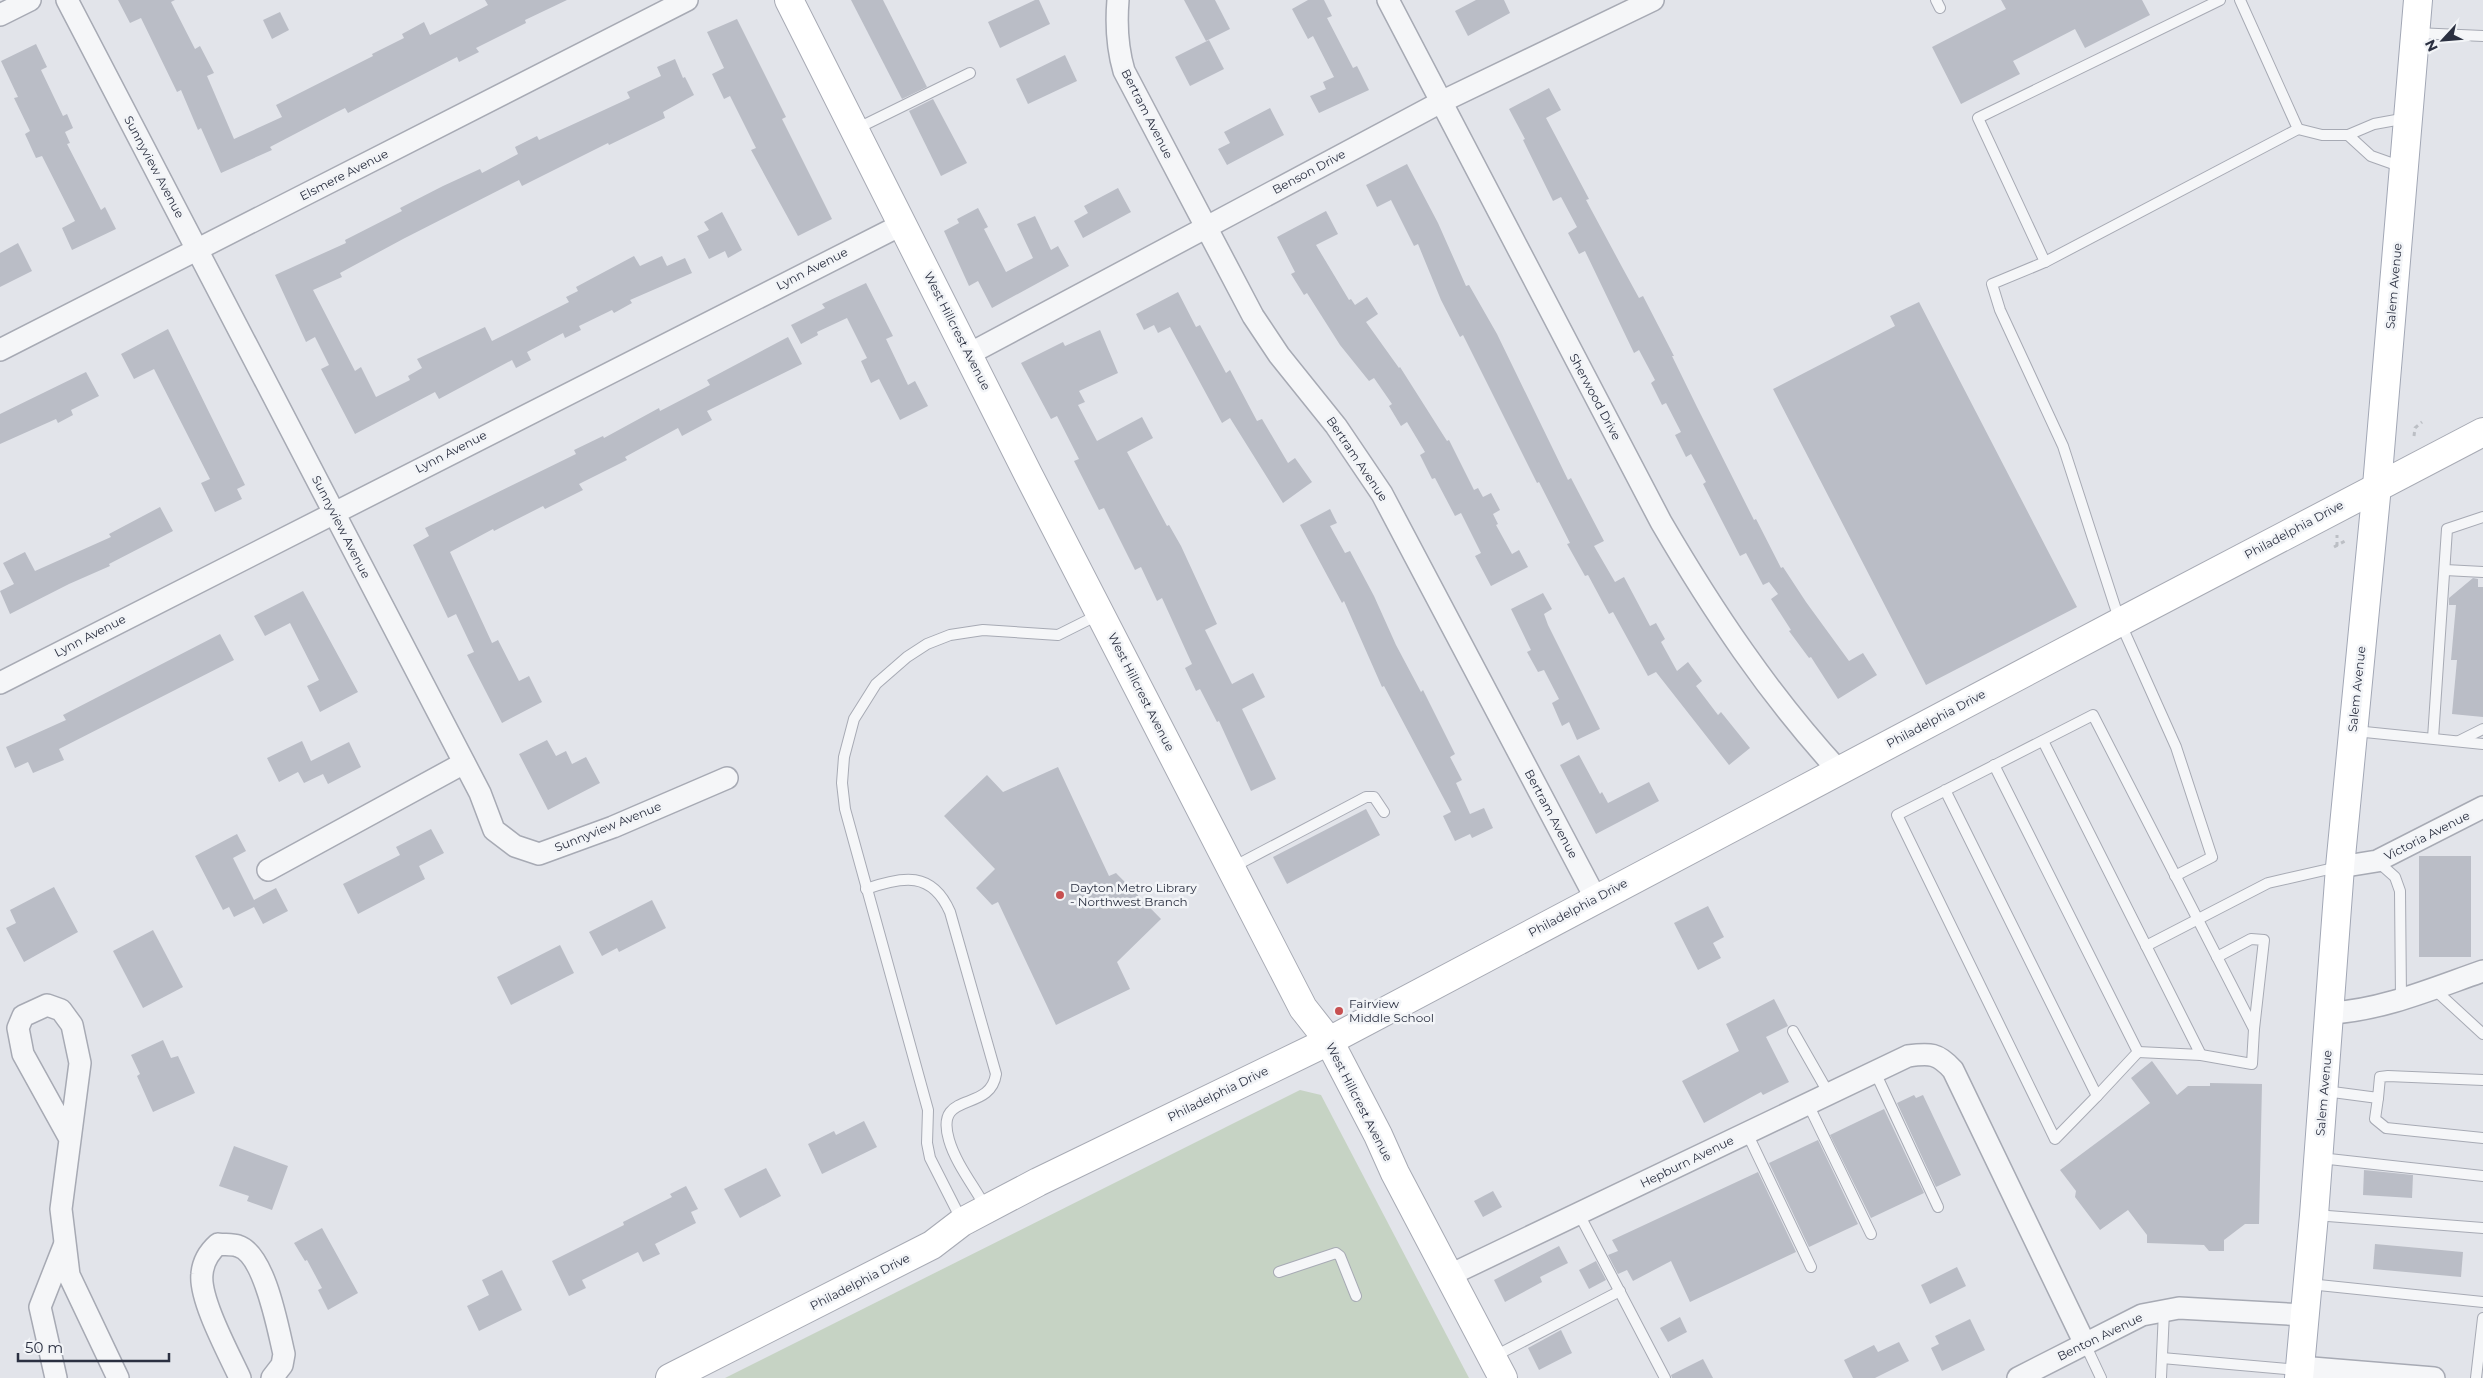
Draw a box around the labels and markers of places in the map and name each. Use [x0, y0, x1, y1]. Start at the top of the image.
place label: Dayton Metro Library - Northwest Branch [1070, 880, 1197, 909]
marker: Dayton Metro Library - Northwest Branch [1054, 889, 1066, 901]
place label: Fairview Middle School [1349, 996, 1434, 1025]
marker: Fairview Middle School [1333, 1005, 1345, 1017]

